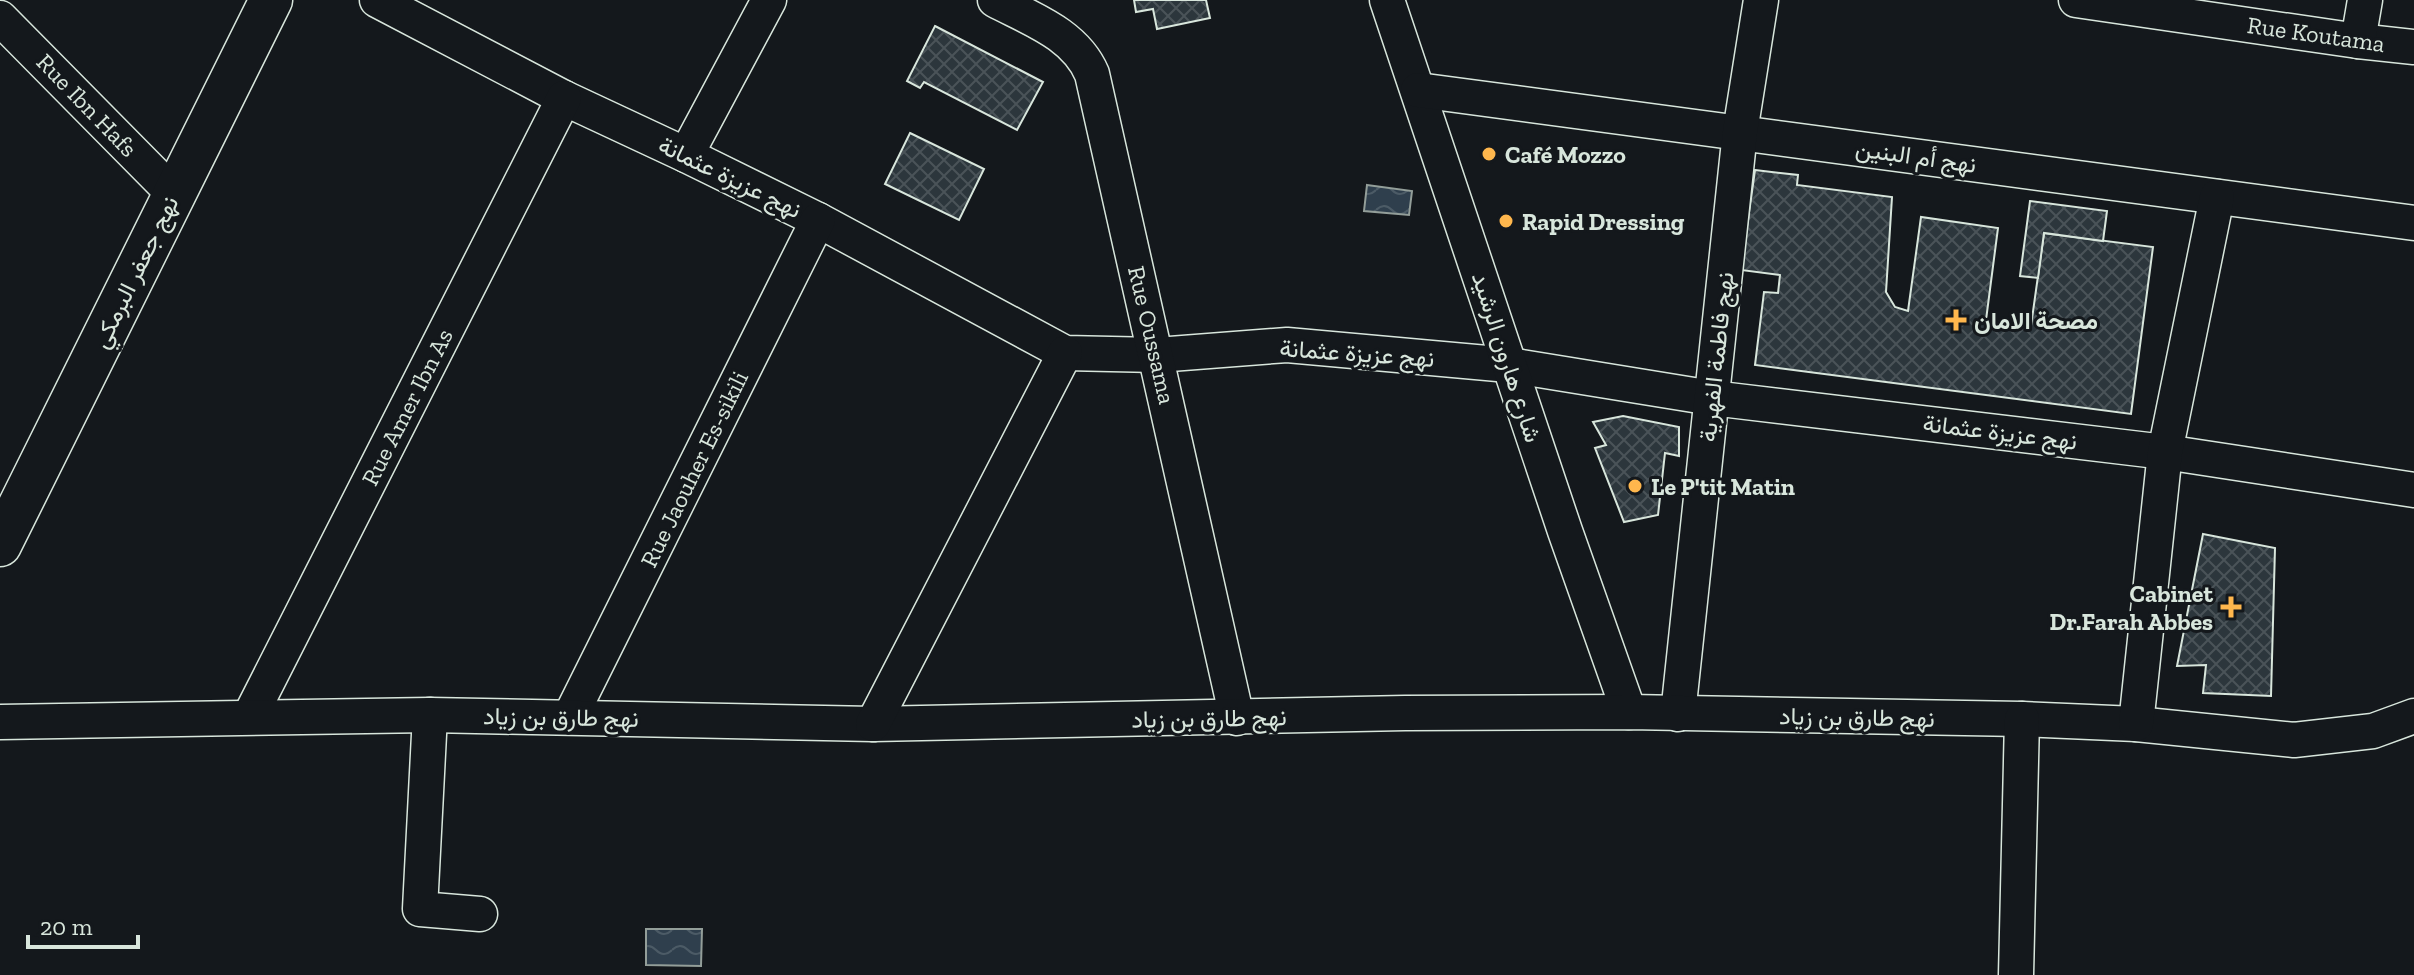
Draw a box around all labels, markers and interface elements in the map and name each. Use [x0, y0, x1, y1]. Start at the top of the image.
street label: Rue Koutama [2245, 10, 2387, 58]
street label: Rue Ibn Hafs [31, 47, 143, 163]
street label: نهج عزيزة عثمانة [653, 130, 806, 227]
street label: نهج أم البنين [1853, 133, 1978, 182]
place label: Café Mozzo [1505, 140, 1626, 169]
marker: Café Mozzo [1480, 145, 1498, 163]
street label: نهج جعفر البرمكي [86, 191, 189, 355]
place label: Rapid Dressing [1522, 207, 1685, 236]
marker: Rapid Dressing [1497, 212, 1515, 230]
street label: Rue Oussama [1122, 263, 1182, 407]
street label: شارع هارون الرشيد [1464, 268, 1548, 446]
street label: نهج فاطمة الفهرية [1693, 271, 1742, 444]
place label: مصحة الامان [1974, 306, 2098, 335]
marker: مصحة الامان [1945, 309, 1967, 331]
street label: Rue Amer Ibn As [355, 324, 459, 490]
street label: نهج عزيزة عثمانة [1278, 333, 1435, 376]
street label: Rue Jaouher Es-sikili [634, 366, 754, 572]
street label: نهج عزيزة عثمانة [1921, 408, 2079, 459]
place label: Le P'tit Matin [1651, 472, 1795, 501]
marker: Le P'tit Matin [1626, 477, 1644, 495]
place label: Cabinet Dr.Farah Abbes [2049, 579, 2213, 636]
marker: Cabinet Dr.Farah Abbes [2220, 596, 2242, 618]
street label: نهج طارق بن زياد [483, 701, 639, 736]
street label: نهج طارق بن زياد [1779, 701, 1935, 736]
street label: نهج طارق بن زياد [1131, 702, 1287, 737]
scale bar [28, 899, 138, 949]
text: 20 m [40, 912, 93, 941]

